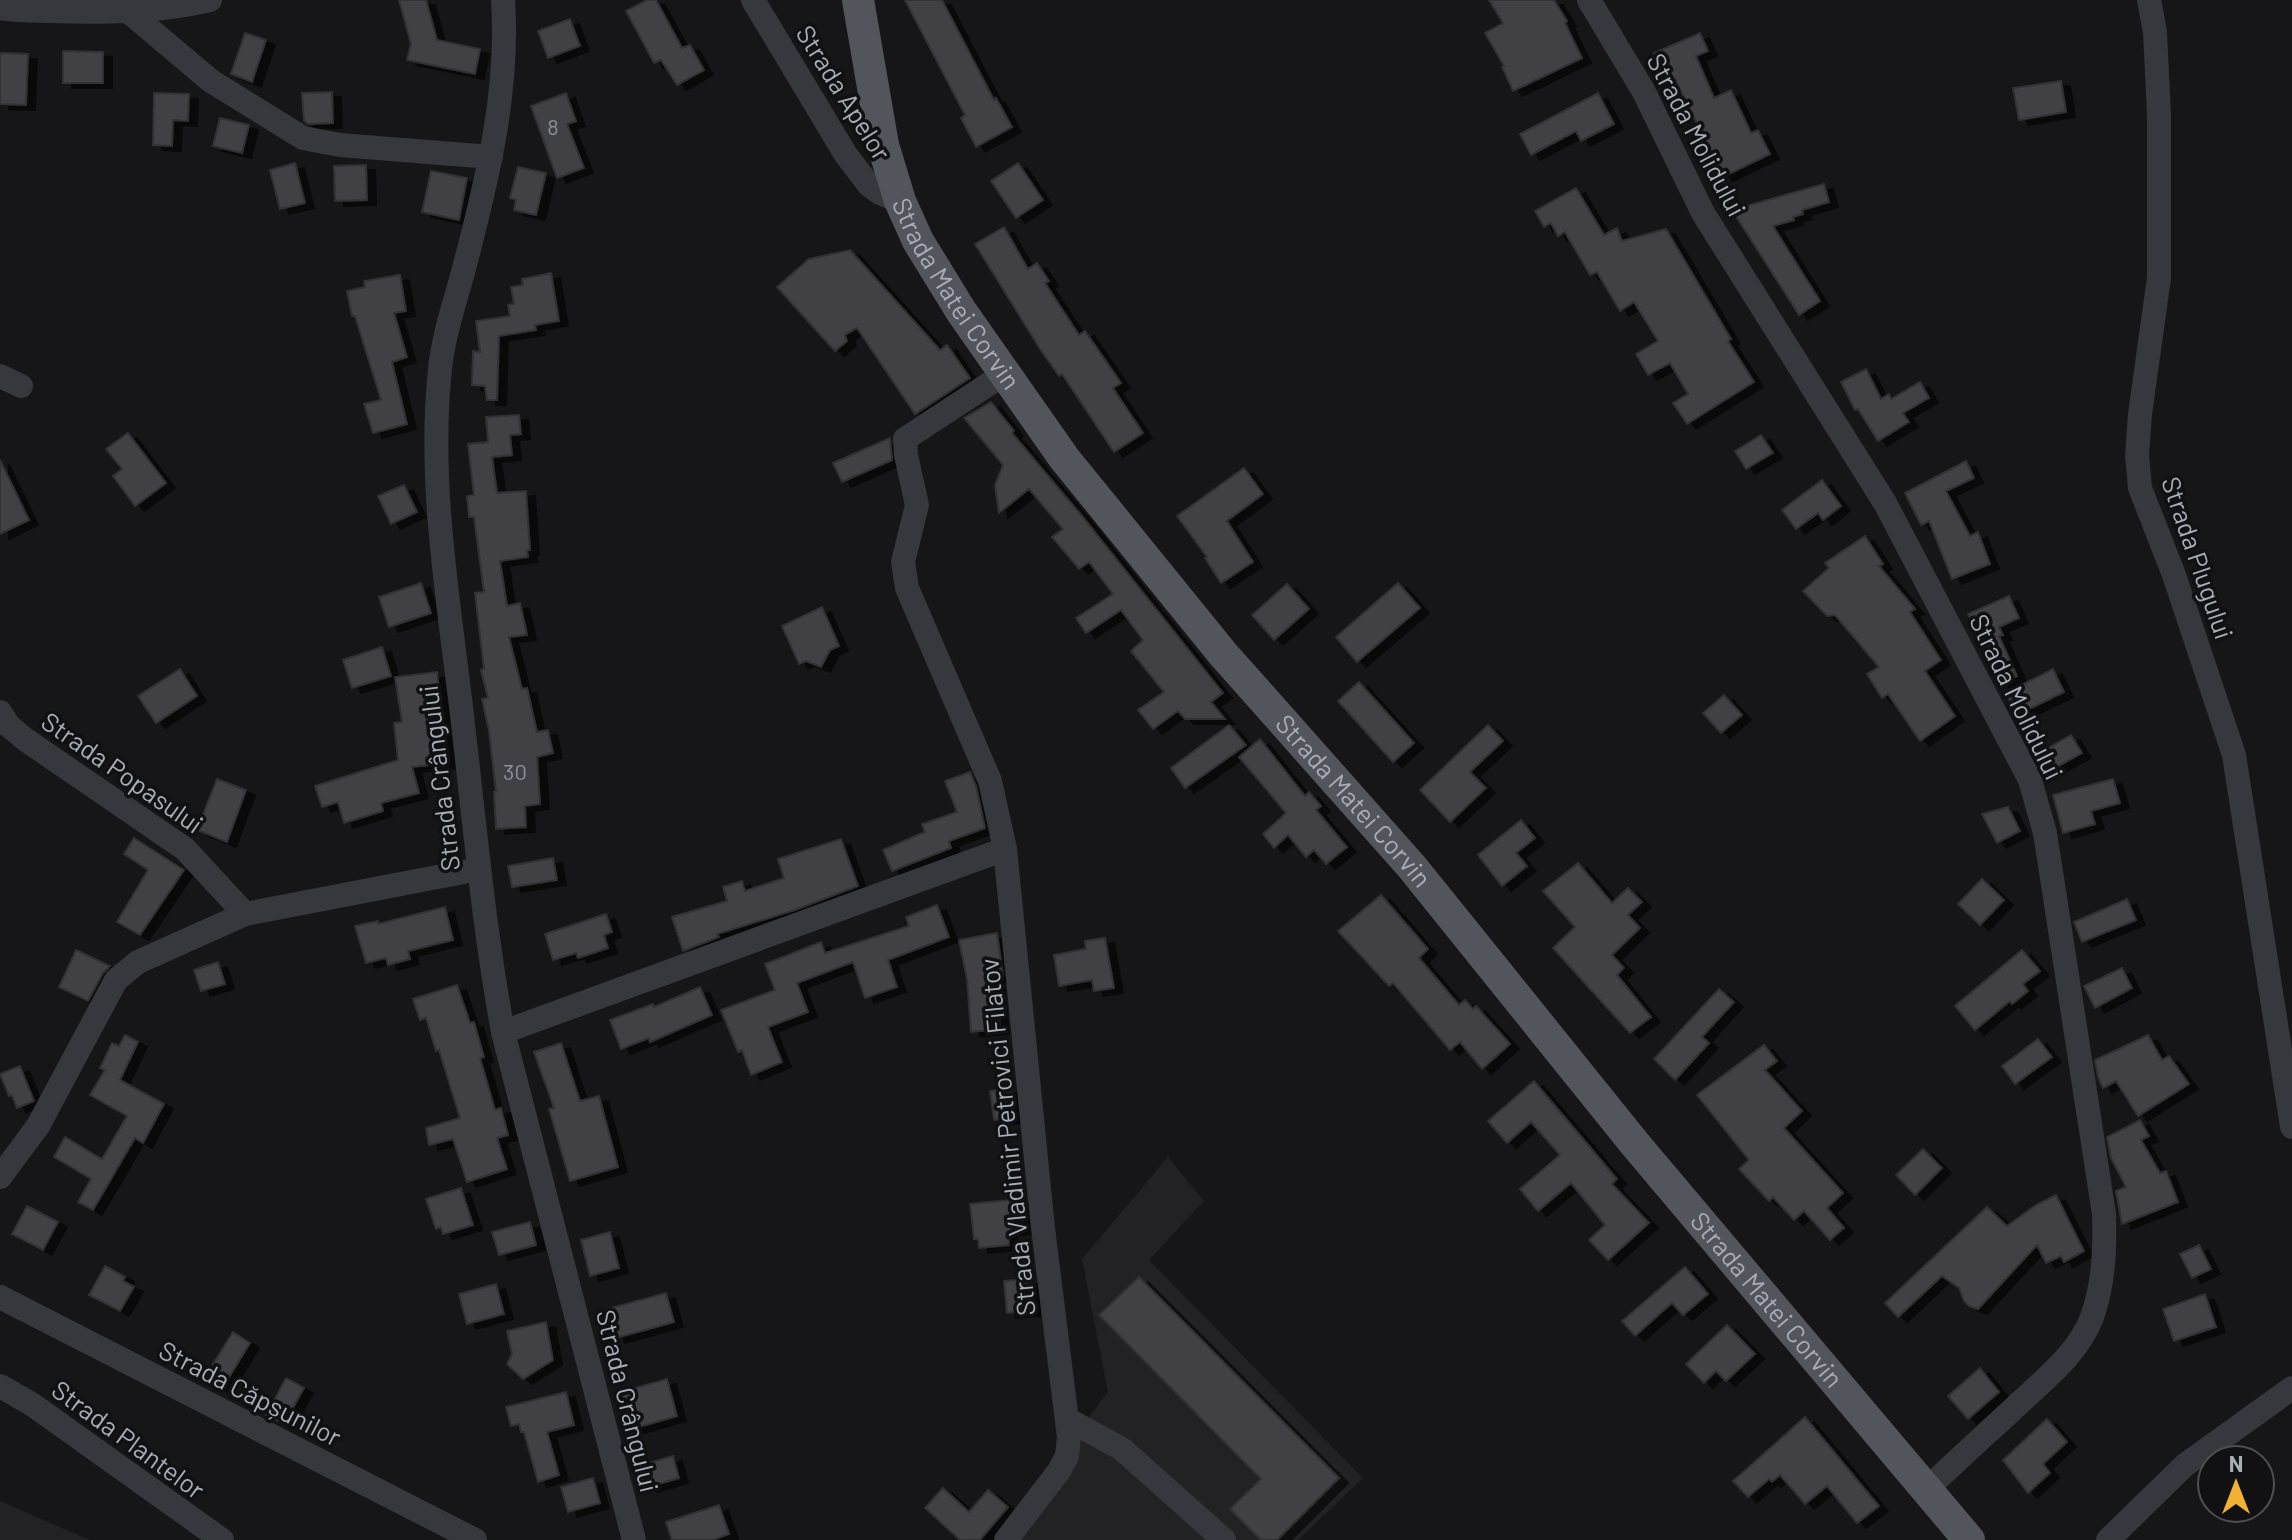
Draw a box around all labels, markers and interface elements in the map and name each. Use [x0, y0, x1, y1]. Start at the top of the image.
street label: Strada Apelor [790, 19, 898, 166]
street label: Strada Molidului [1641, 48, 1753, 221]
house number: 8 [547, 113, 559, 139]
street label: Strada Matei Corvin [887, 193, 1028, 395]
street label: Strada Plugului [2156, 472, 2241, 643]
street label: Strada Molidului [1964, 609, 2071, 784]
street label: Strada Crângului [412, 684, 465, 873]
street label: Strada Popasului [36, 705, 209, 839]
street label: Strada Matei Corvin [1270, 707, 1439, 893]
house number: 30 [503, 758, 527, 784]
street label: Strada Vladimir Petrovici Filatov [972, 957, 1041, 1317]
street label: Strada Matei Corvin [1685, 1205, 1850, 1393]
street label: Strada Crângului [591, 1306, 666, 1495]
street label: Strada Căpșunilor [155, 1333, 347, 1452]
street label: Strada Plantelor [46, 1373, 212, 1505]
north arrow [2196, 1444, 2276, 1524]
text: N [2229, 1450, 2243, 1476]

